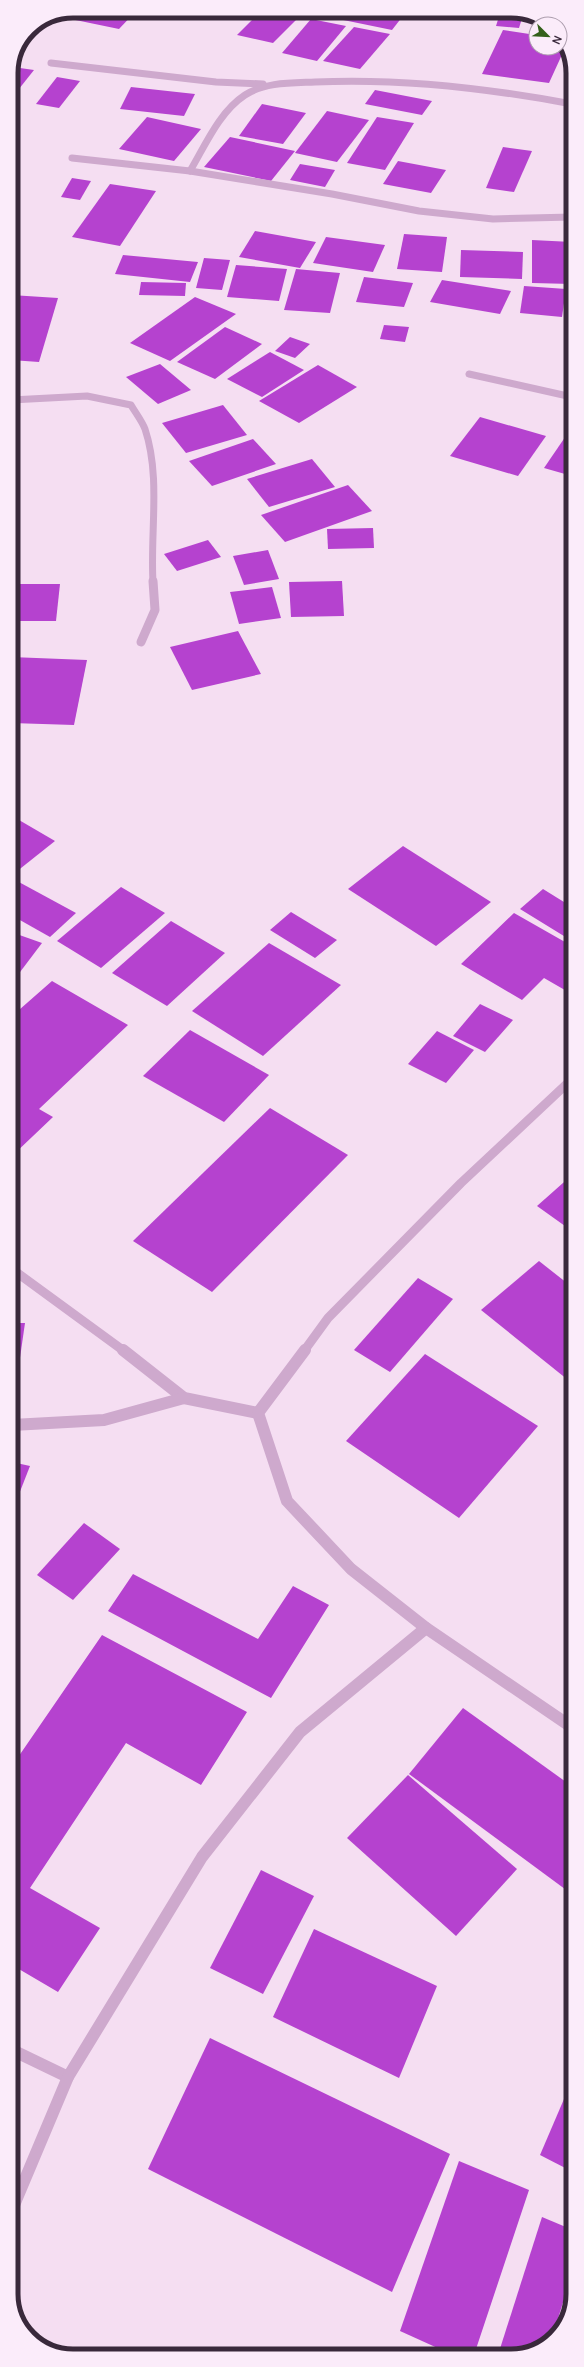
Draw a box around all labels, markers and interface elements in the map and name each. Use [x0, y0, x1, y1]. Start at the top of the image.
north arrow [528, 16, 568, 56]
text: N [549, 34, 566, 47]

